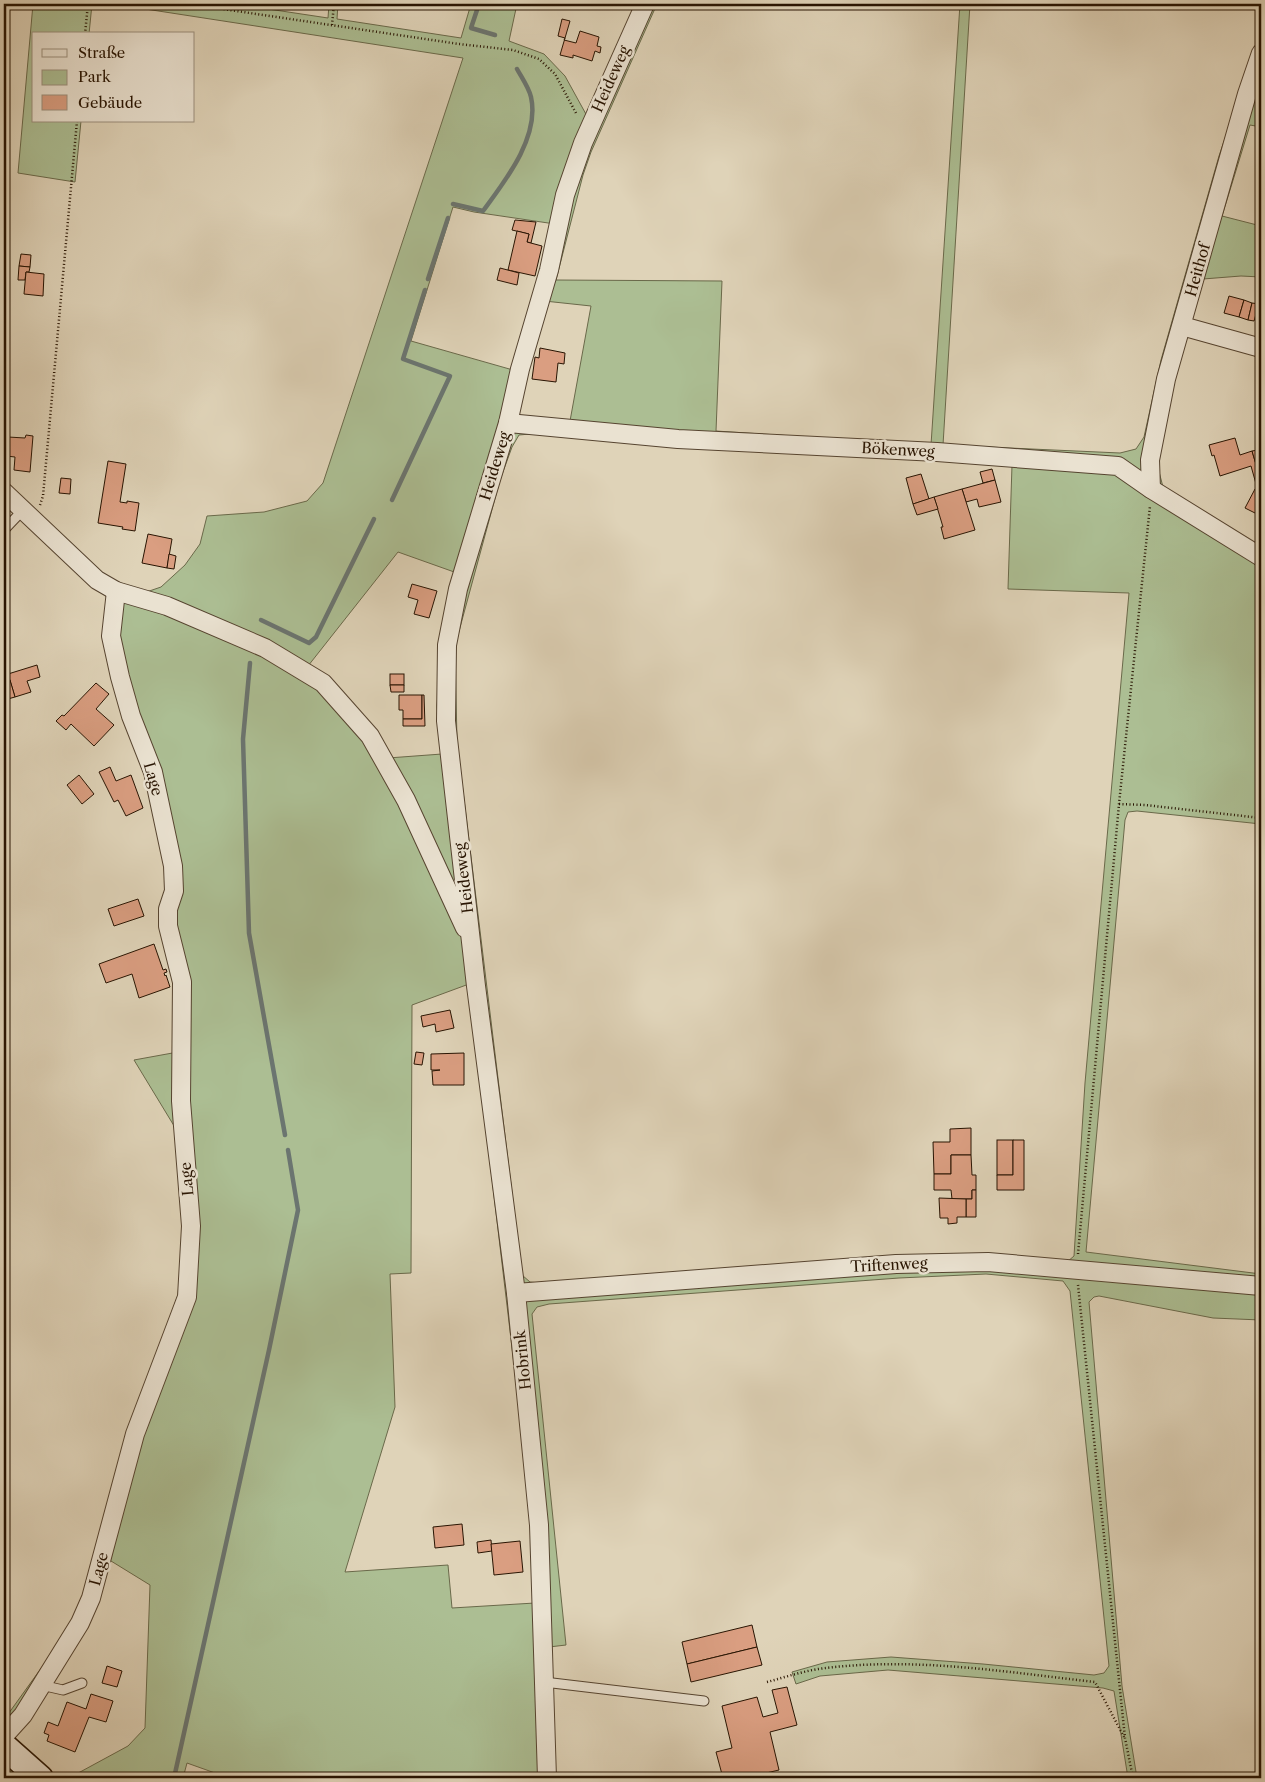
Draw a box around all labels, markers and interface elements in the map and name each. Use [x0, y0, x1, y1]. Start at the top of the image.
legend [32, 32, 195, 122]
street label: Heideweg [587, 42, 634, 115]
text: Straße [78, 43, 125, 62]
text: Park [78, 67, 112, 86]
text: Gebäude [78, 93, 142, 112]
street label: Heithof [1181, 239, 1215, 299]
street label: Heideweg [475, 429, 514, 503]
street label: Bökenweg [861, 438, 935, 461]
street label: Lage [140, 760, 167, 798]
street label: Heideweg [450, 842, 477, 915]
street label: Lage [176, 1161, 197, 1197]
street label: Triftenweg [850, 1253, 928, 1276]
street label: Hobrink [510, 1328, 535, 1391]
street label: Lage [85, 1550, 112, 1588]

